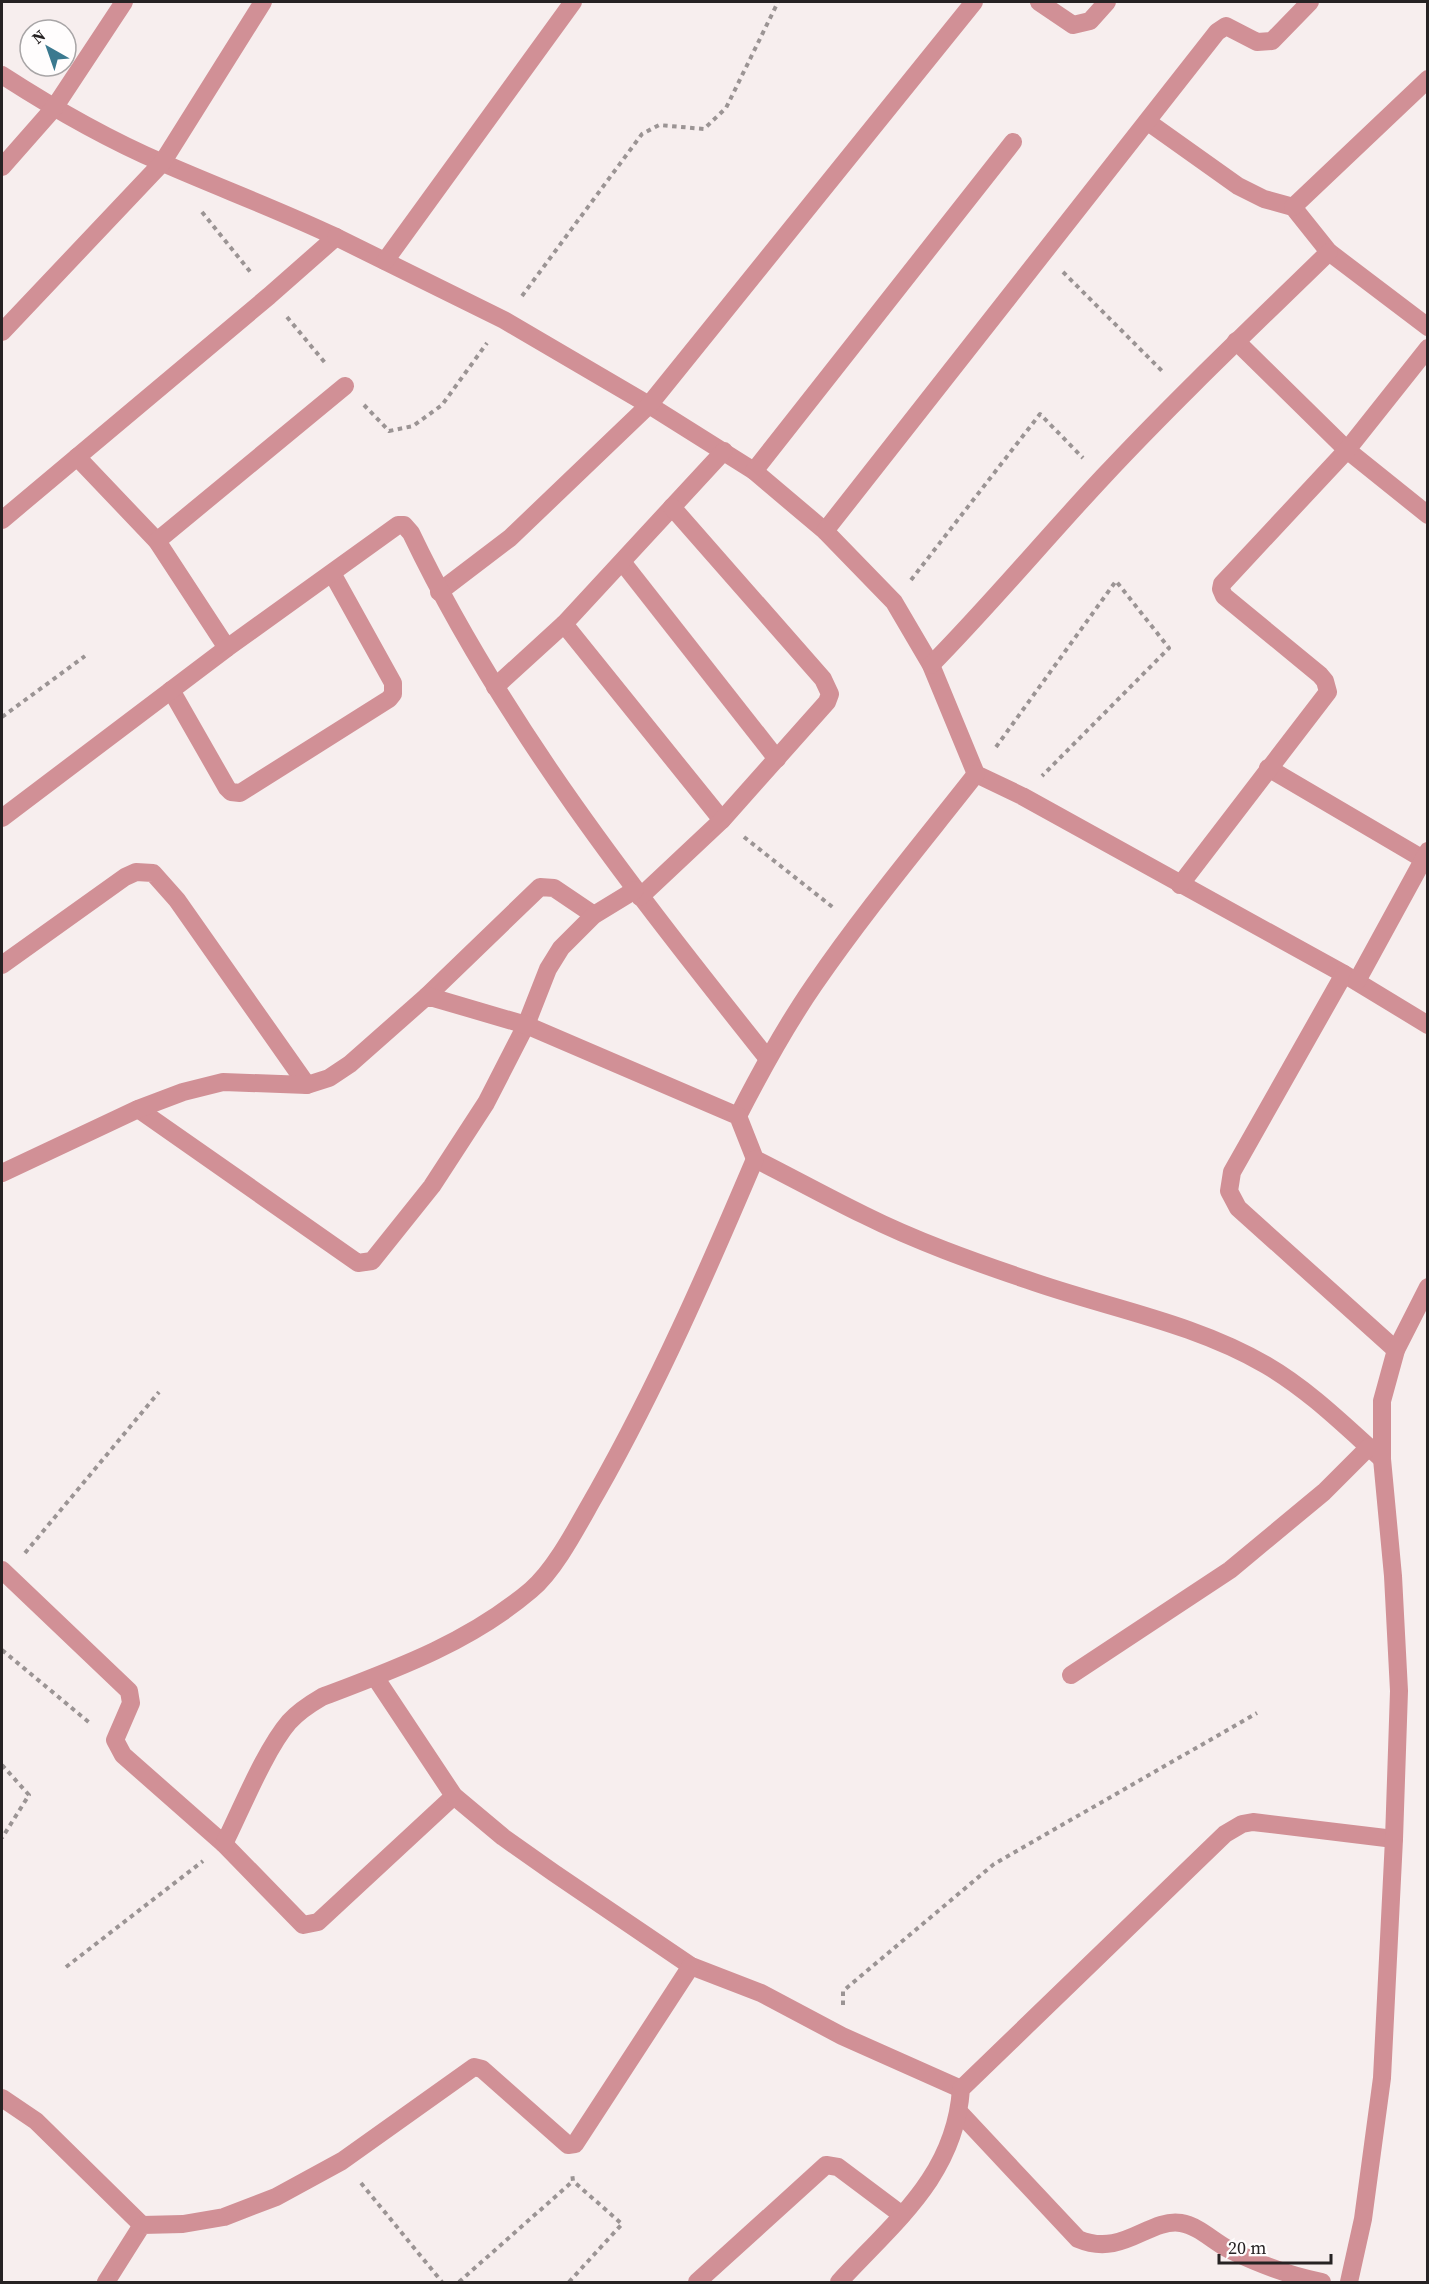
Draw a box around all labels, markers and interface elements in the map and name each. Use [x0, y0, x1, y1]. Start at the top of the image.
north arrow [18, 18, 78, 78]
text: N [27, 24, 50, 49]
scale bar [1219, 2227, 1332, 2265]
text: 20 m [1228, 2235, 1266, 2260]

